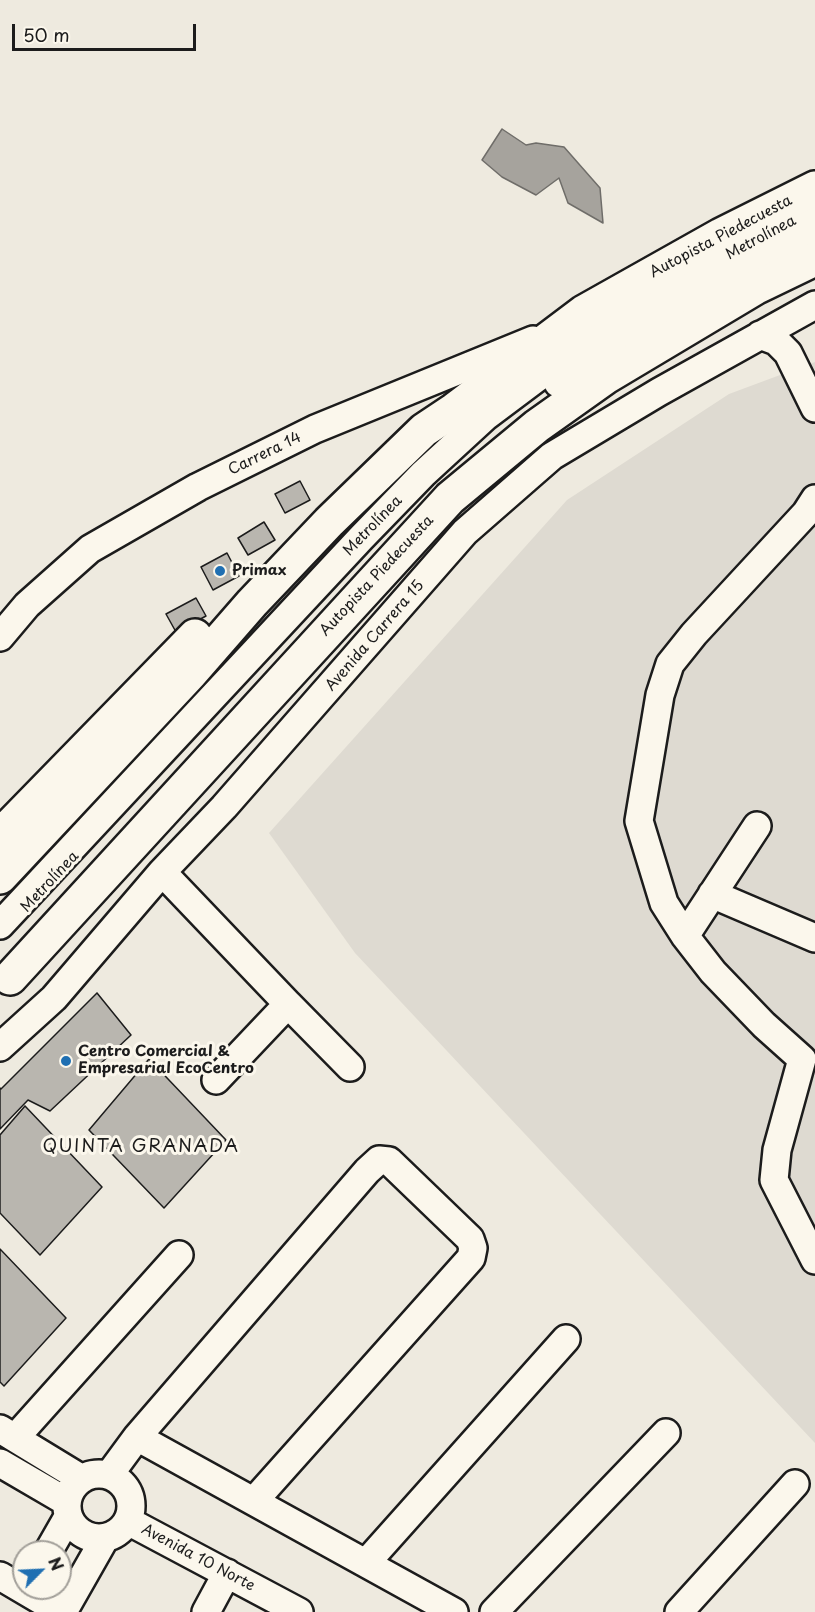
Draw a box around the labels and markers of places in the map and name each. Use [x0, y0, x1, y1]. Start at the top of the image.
place label: Primax [232, 562, 286, 580]
marker: Primax [213, 564, 227, 578]
place label: Centro Comercial & Empresarial EcoCentro [78, 1043, 254, 1078]
marker: Centro Comercial & Empresarial EcoCentro [59, 1054, 73, 1068]

